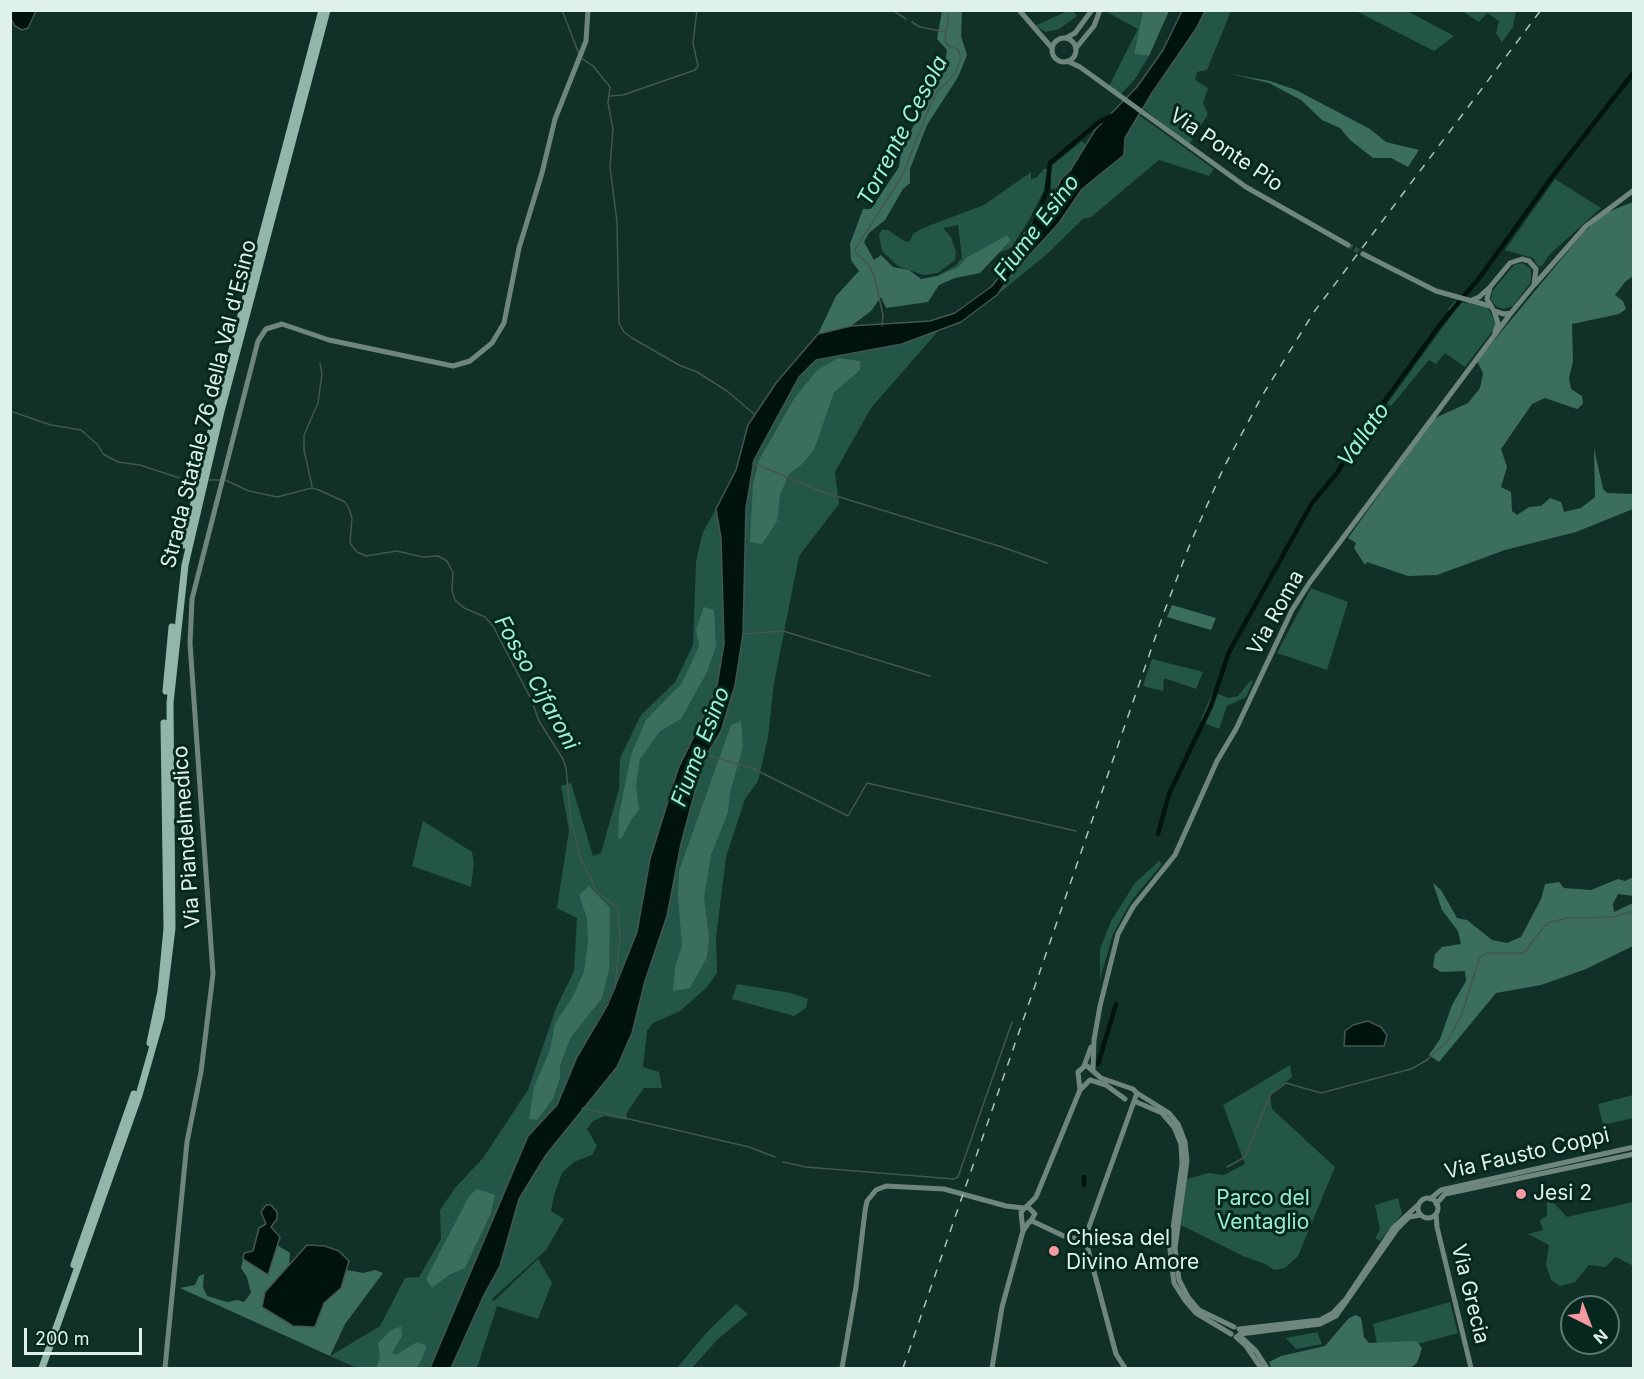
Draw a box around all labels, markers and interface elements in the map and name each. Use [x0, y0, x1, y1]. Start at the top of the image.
water label: Torrente Cesola [852, 51, 954, 211]
street label: Via Ponte Pio [1164, 103, 1288, 197]
water label: Fiume Esino [989, 170, 1085, 286]
street label: Strada Statale 76 della Val d'Esino [156, 237, 262, 571]
water label: Vallato [1333, 398, 1395, 472]
street label: Via Roma [1242, 566, 1310, 660]
water label: Fosso Cifaroni [488, 611, 584, 755]
water label: Fiume Esino [666, 684, 736, 810]
street label: Via Piandelmedico [168, 745, 206, 929]
street label: Via Fausto Coppi [1442, 1123, 1612, 1185]
place label: Jesi 2 [1533, 1181, 1592, 1207]
park label: Parco del Ventaglio [1216, 1186, 1310, 1236]
marker: Jesi 2 [1514, 1187, 1528, 1201]
place label: Chiesa del Divino Amore [1066, 1226, 1199, 1276]
street label: Via Grecia [1445, 1242, 1495, 1346]
marker: Chiesa del Divino Amore [1047, 1244, 1061, 1258]
north arrow [1560, 1295, 1620, 1355]
scale bar [27, 1316, 146, 1354]
text: N [1589, 1325, 1612, 1348]
text: 200 m [35, 1328, 90, 1349]

